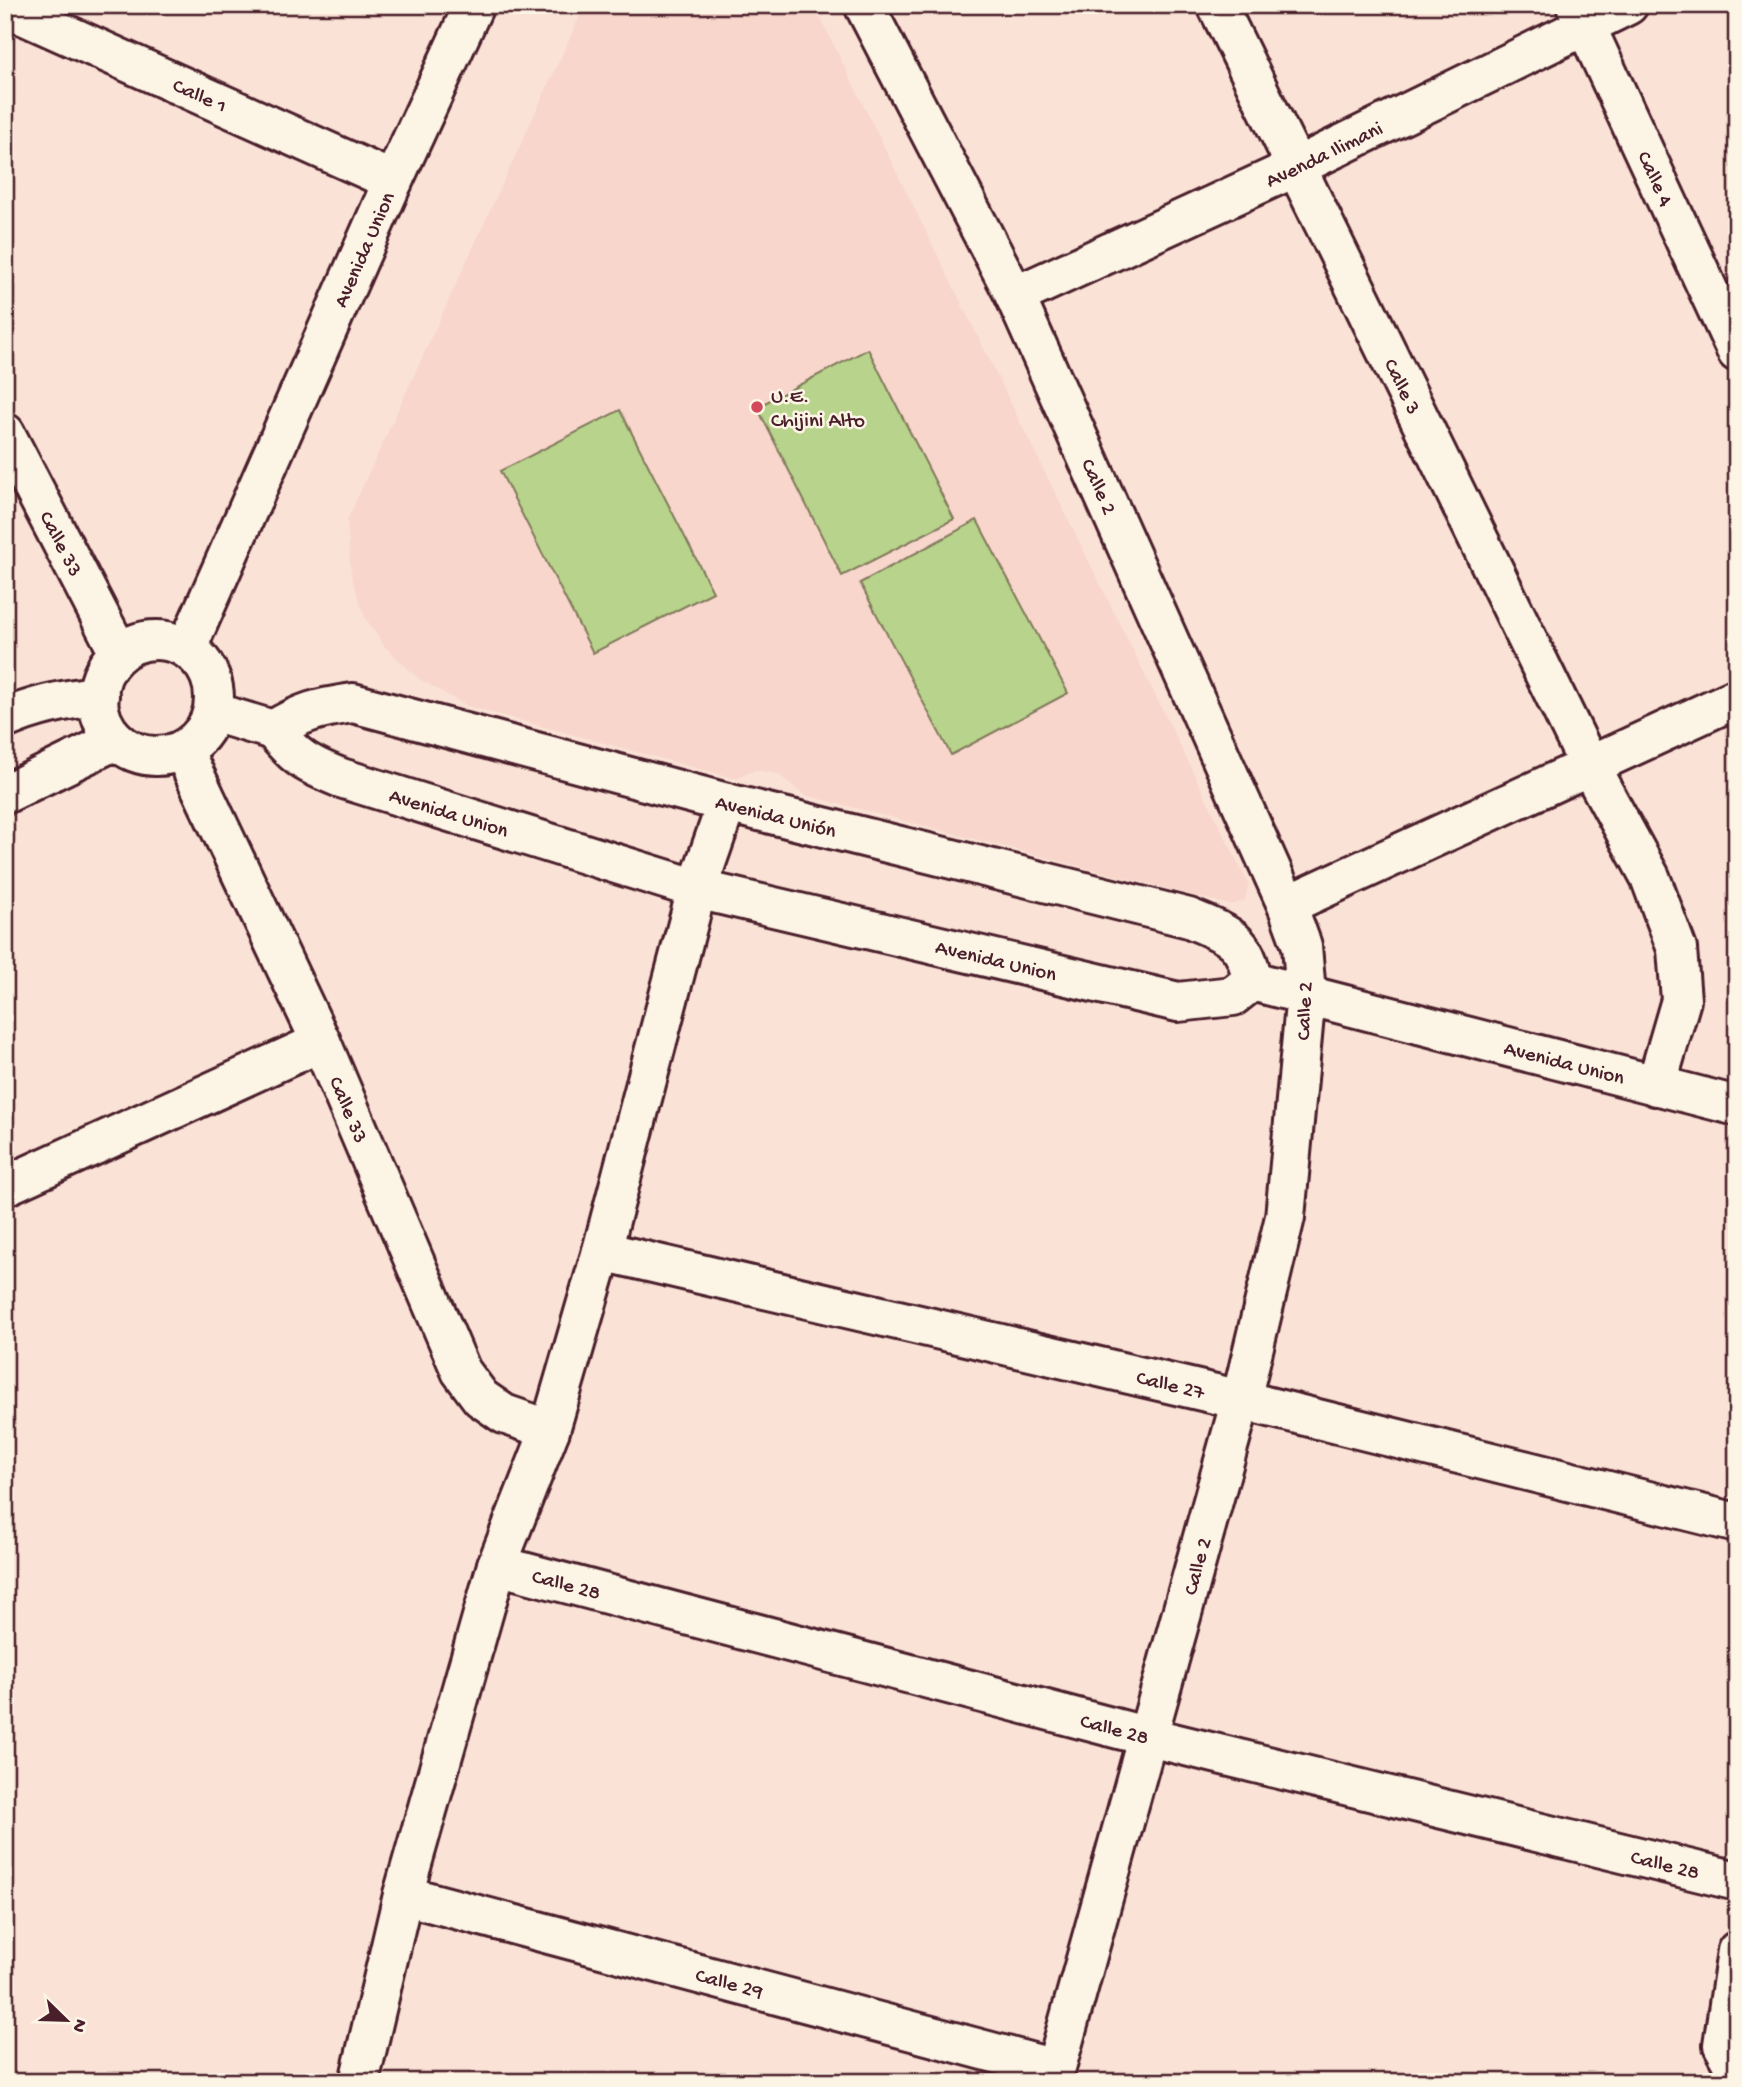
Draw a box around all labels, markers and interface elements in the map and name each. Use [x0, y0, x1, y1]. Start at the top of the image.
street label: Calle 1 [168, 75, 230, 121]
street label: Avenda Ilimani [1263, 118, 1388, 195]
street label: Calle 4 [1630, 148, 1677, 211]
street label: Avenida Union [330, 189, 403, 312]
street label: Calle 3 [1376, 355, 1424, 419]
place label: U.E. Chijini Alto [771, 386, 865, 435]
marker: U.E. Chijini Alto [749, 399, 765, 415]
street label: Calle 2 [1073, 456, 1120, 519]
street label: Calle 33 [32, 508, 86, 582]
street label: Avenida Union [386, 785, 511, 845]
street label: Avenida Unión [712, 791, 838, 846]
street label: Avenida Union [933, 936, 1059, 989]
street label: Calle 2 [1293, 982, 1320, 1041]
street label: Avenida Union [1501, 1037, 1627, 1092]
street label: Calle 33 [321, 1073, 372, 1148]
street label: Calle 27 [1133, 1367, 1208, 1407]
street label: Calle 2 [1180, 1535, 1219, 1598]
street label: Calle 28 [529, 1566, 603, 1608]
street label: Calle 28 [1077, 1710, 1151, 1752]
street label: Calle 28 [1628, 1846, 1702, 1887]
street label: Calle 29 [692, 1965, 766, 2007]
north arrow [32, 1986, 102, 2056]
text: N [65, 2015, 91, 2035]

